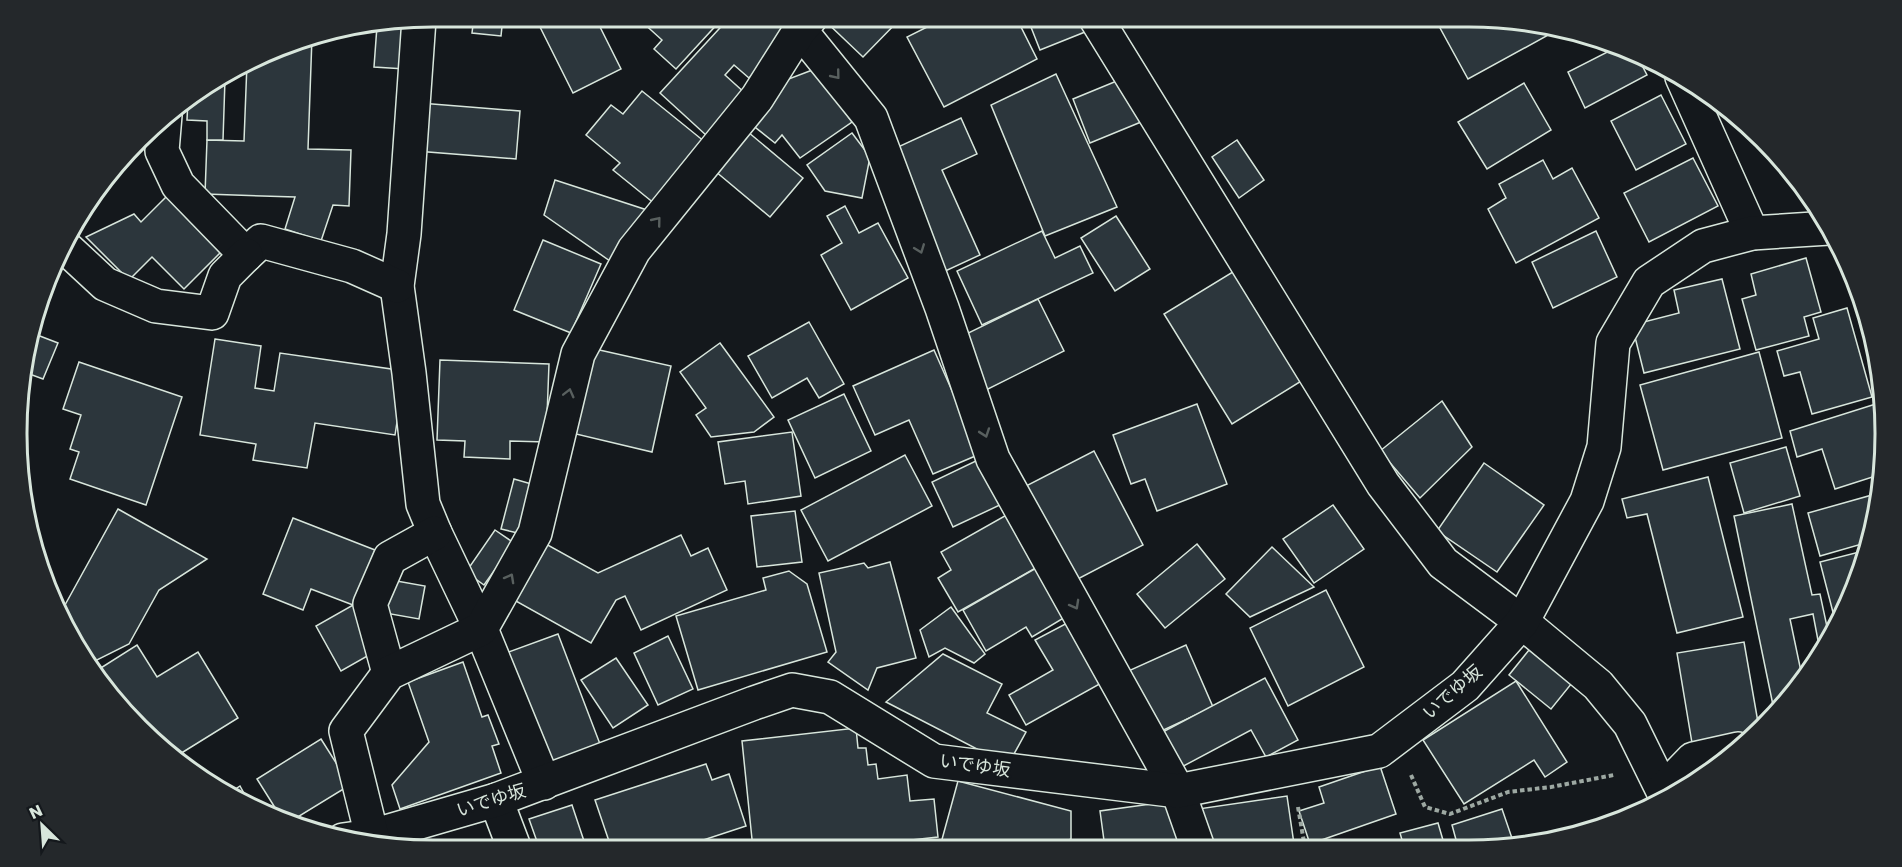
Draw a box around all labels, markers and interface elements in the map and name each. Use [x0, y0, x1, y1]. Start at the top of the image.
one-way arrow [829, 68, 840, 79]
one-way arrow [649, 217, 660, 228]
one-way arrow [913, 243, 925, 254]
one-way arrow [561, 388, 574, 398]
one-way arrow [977, 427, 990, 438]
one-way arrow [503, 573, 514, 584]
one-way arrow [1068, 599, 1079, 610]
street label: いでゆ坂 [1417, 659, 1487, 725]
street label: いでゆ坂 [938, 748, 1012, 782]
street label: いでゆ坂 [453, 778, 529, 822]
north arrow [12, 795, 72, 855]
text: N [26, 799, 46, 825]

